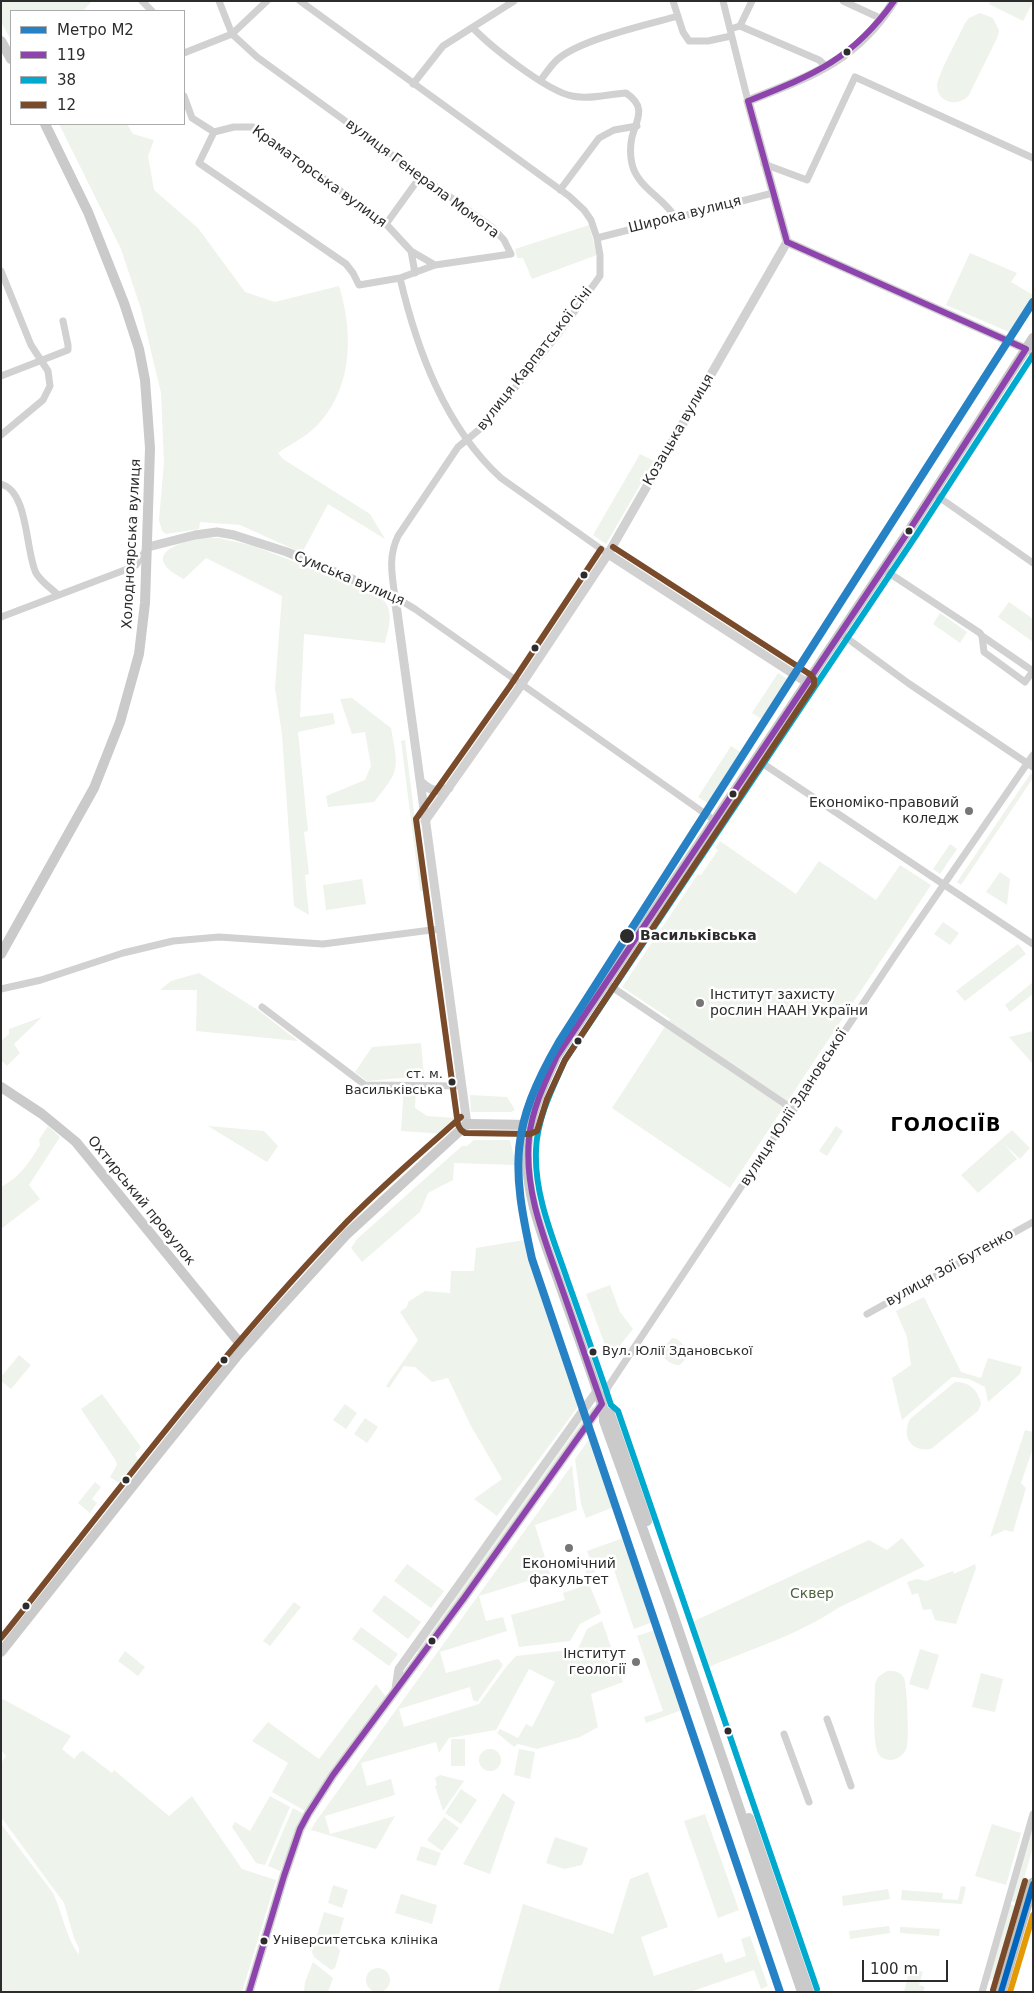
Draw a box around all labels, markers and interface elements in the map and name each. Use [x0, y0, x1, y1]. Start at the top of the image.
legend [10, 10, 185, 125]
text: Метро M2 [57, 21, 134, 39]
text: 119 [57, 46, 86, 64]
unlabelled marker [842, 47, 852, 57]
text: 38 [57, 71, 76, 89]
text: 12 [57, 96, 76, 114]
street label: вулиця Генерала Момота [342, 116, 502, 242]
street label: Краматорська вулиця [248, 123, 390, 231]
street label: Широка вулиця [627, 193, 743, 237]
street label: вулиця Карпатської Січі [474, 284, 596, 434]
street label: Козацька вулиця [640, 371, 718, 489]
street label: Холодноярська вулиця [119, 459, 145, 629]
unlabelled marker [904, 526, 914, 536]
street label: Сумська вулиця [291, 548, 407, 610]
unlabelled marker [579, 570, 589, 580]
unlabelled marker [530, 643, 540, 653]
unlabelled marker [728, 789, 738, 799]
place label: Економіко-правовий коледж [809, 795, 959, 828]
marker: Економіко-правовий коледж [963, 805, 975, 817]
marker: Васильківська [618, 927, 636, 945]
place label: Васильківська [640, 928, 757, 944]
place label: Інститут захисту рослин НААН України [710, 987, 868, 1020]
marker: Інститут захисту рослин НААН України [694, 997, 706, 1009]
street label: вулиця Юлії Здановської [737, 1027, 851, 1189]
unlabelled marker [573, 1036, 583, 1046]
place label: ст. м. Васильківська [345, 1067, 443, 1098]
marker: ст. м. Васильківська [447, 1077, 457, 1087]
district label: ГОЛОСІЇВ [890, 1115, 1002, 1137]
street label: Охтирський провулок [84, 1133, 198, 1269]
street label: вулиця Зої Бутенко [883, 1226, 1017, 1310]
place label: Вул. Юлії Здановської [602, 1344, 753, 1360]
marker: Вул. Юлії Здановської [588, 1347, 598, 1357]
unlabelled marker [219, 1355, 229, 1365]
unlabelled marker [121, 1475, 131, 1485]
marker: Економічний факультет [563, 1542, 575, 1554]
place label: Економічний факультет [522, 1556, 616, 1588]
park label: Сквер [790, 1586, 834, 1602]
unlabelled marker [21, 1601, 31, 1611]
unlabelled marker [427, 1636, 437, 1646]
place label: Інститут геології [563, 1646, 626, 1678]
marker: Інститут геології [630, 1656, 642, 1668]
unlabelled marker [723, 1726, 733, 1736]
place label: Університетська клініка [273, 1933, 438, 1949]
marker: Університетська клініка [259, 1936, 269, 1946]
scale bar [864, 1950, 950, 1982]
text: 100 m [870, 1960, 918, 1978]

